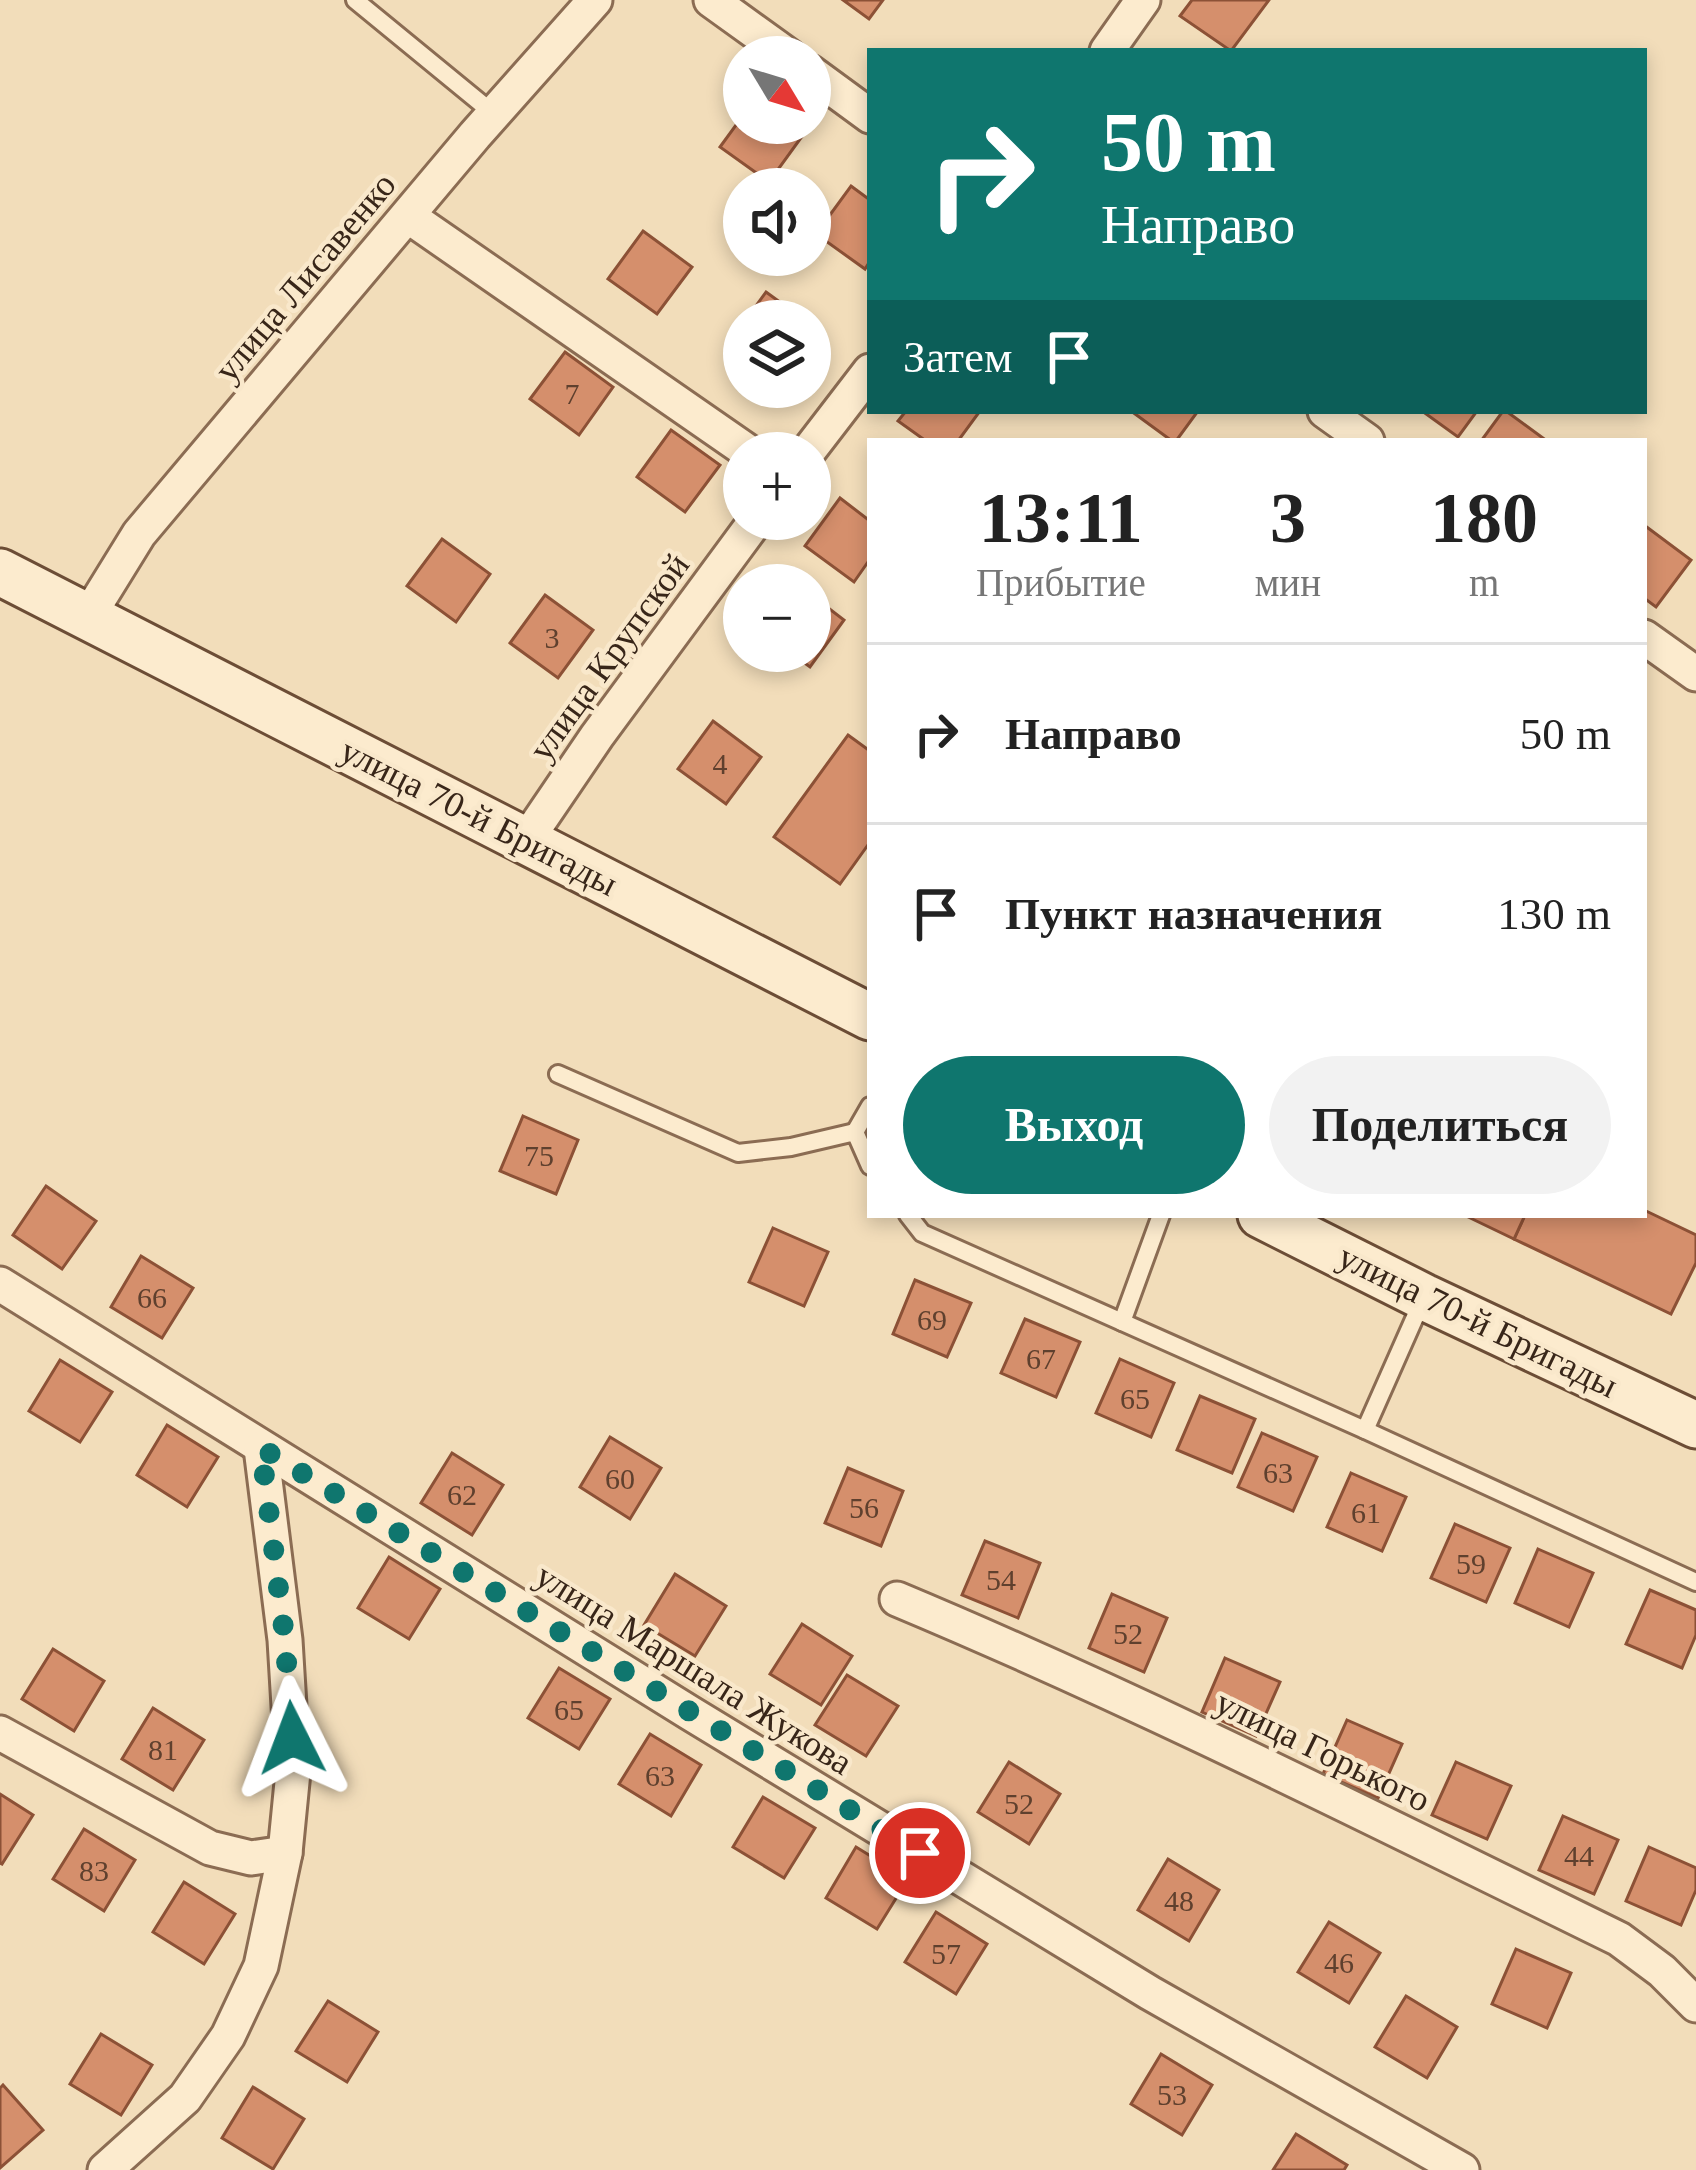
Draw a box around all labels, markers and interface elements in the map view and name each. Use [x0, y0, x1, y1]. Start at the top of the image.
north arrow [723, 36, 831, 144]
map controls [723, 36, 831, 672]
icon: right [903, 96, 1059, 252]
text: 50 m [1101, 96, 1276, 189]
street label: улица Лисавенко [206, 165, 404, 389]
button: sound [723, 168, 831, 276]
text: Направо [1101, 195, 1295, 255]
button: layers [723, 300, 831, 408]
icon: arrive [1036, 324, 1102, 390]
text: Затем [903, 332, 1012, 382]
house number: 7 [565, 377, 580, 410]
button: + [723, 432, 831, 540]
text: 13:11 [979, 478, 1143, 558]
text: 3 [1270, 478, 1306, 558]
text: 180 [1430, 478, 1538, 558]
street label: улица Крупской [521, 546, 697, 768]
text: Прибытие [976, 561, 1146, 604]
text: мин [1255, 561, 1321, 604]
text: m [1469, 561, 1499, 604]
button: − [723, 564, 831, 672]
house number: 3 [545, 621, 560, 654]
icon: right [903, 701, 969, 767]
text: Направо [1005, 709, 1182, 759]
text: 50 m [1520, 709, 1611, 759]
street label: улица 70-й Бригады [334, 730, 624, 904]
house number: 4 [713, 747, 728, 780]
icon: arrive [903, 881, 969, 947]
text: Пункт назначения [1005, 889, 1382, 939]
text: 130 m [1497, 889, 1611, 939]
button: Выход [903, 1056, 1245, 1194]
button: Поделиться [1269, 1056, 1611, 1194]
house number: 75 [524, 1139, 554, 1172]
street label: улица 70-й Бригады [1332, 1236, 1624, 1406]
house number: 66 [137, 1281, 167, 1314]
house number: 69 [917, 1303, 947, 1336]
house number: 67 [1026, 1342, 1056, 1375]
house number: 65 [1120, 1382, 1150, 1415]
house number: 63 [1263, 1456, 1293, 1489]
house number: 60 [605, 1462, 635, 1495]
house number: 62 [447, 1478, 477, 1511]
house number: 56 [849, 1491, 879, 1524]
house number: 61 [1351, 1496, 1381, 1529]
house number: 59 [1456, 1547, 1486, 1580]
street label: улица Маршала Жукова [528, 1555, 860, 1783]
house number: 54 [986, 1563, 1016, 1596]
house number: 52 [1113, 1617, 1143, 1650]
position arrow [229, 1675, 355, 1801]
street label: улица Горького [1209, 1682, 1437, 1820]
house number: 65 [554, 1693, 584, 1726]
house number: 81 [148, 1733, 178, 1766]
house number: 63 [645, 1759, 675, 1792]
house number: 52 [1004, 1787, 1034, 1820]
pin [869, 1802, 971, 1904]
icon: arrive [887, 1820, 953, 1886]
house number: 44 [1564, 1839, 1594, 1872]
house number: 83 [79, 1854, 109, 1887]
house number: 48 [1164, 1884, 1194, 1917]
house number: 57 [931, 1937, 961, 1970]
house number: 46 [1324, 1946, 1354, 1979]
house number: 53 [1157, 2078, 1187, 2111]

